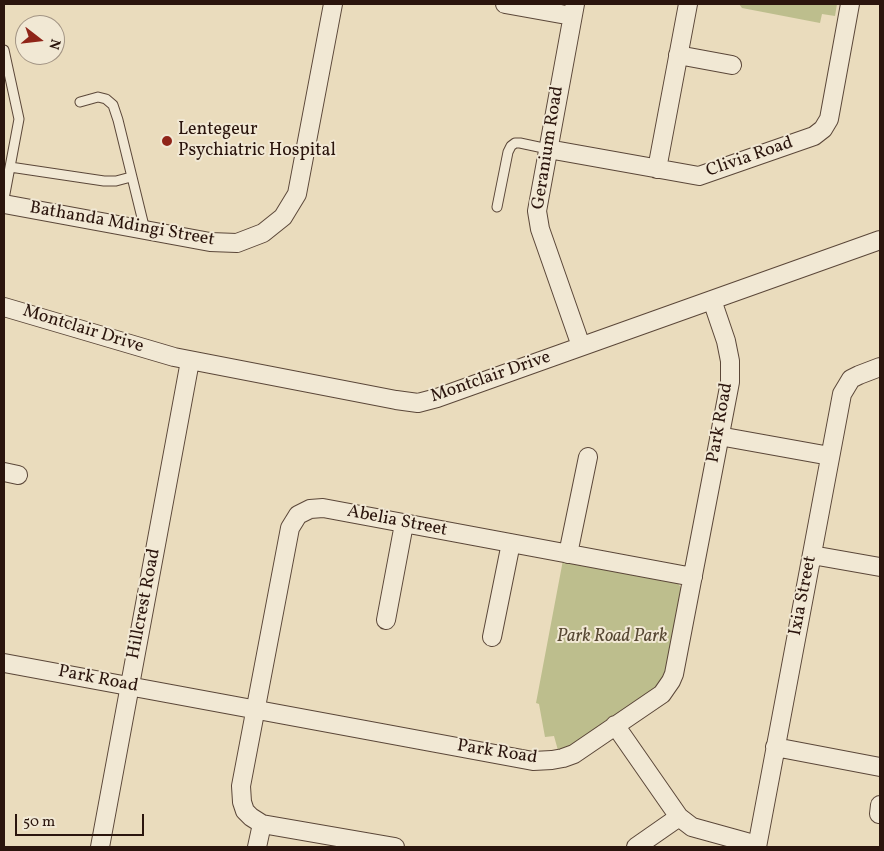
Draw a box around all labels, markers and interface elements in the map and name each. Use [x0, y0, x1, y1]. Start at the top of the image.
north arrow [15, 15, 65, 65]
text: N [43, 36, 64, 51]
street label: Geranium Road [529, 85, 569, 211]
place label: Lentegeur Psychiatric Hospital [178, 120, 336, 162]
street label: Clivia Road [704, 133, 796, 183]
marker: Lentegeur Psychiatric Hospital [160, 134, 174, 148]
street label: Bathanda Mdingi Street [28, 198, 216, 252]
street label: Montclair Drive [20, 301, 146, 359]
street label: Montclair Drive [428, 347, 554, 409]
street label: Park Road [703, 381, 739, 465]
street label: Abelia Street [345, 502, 449, 542]
street label: Hillcrest Road [124, 547, 166, 661]
street label: Ixia Street [786, 554, 822, 638]
park label: Park Road Park [557, 627, 667, 649]
street label: Park Road [56, 662, 140, 698]
street label: Park Road [455, 736, 539, 770]
scale bar [18, 804, 146, 836]
text: 50 m [23, 812, 55, 833]

